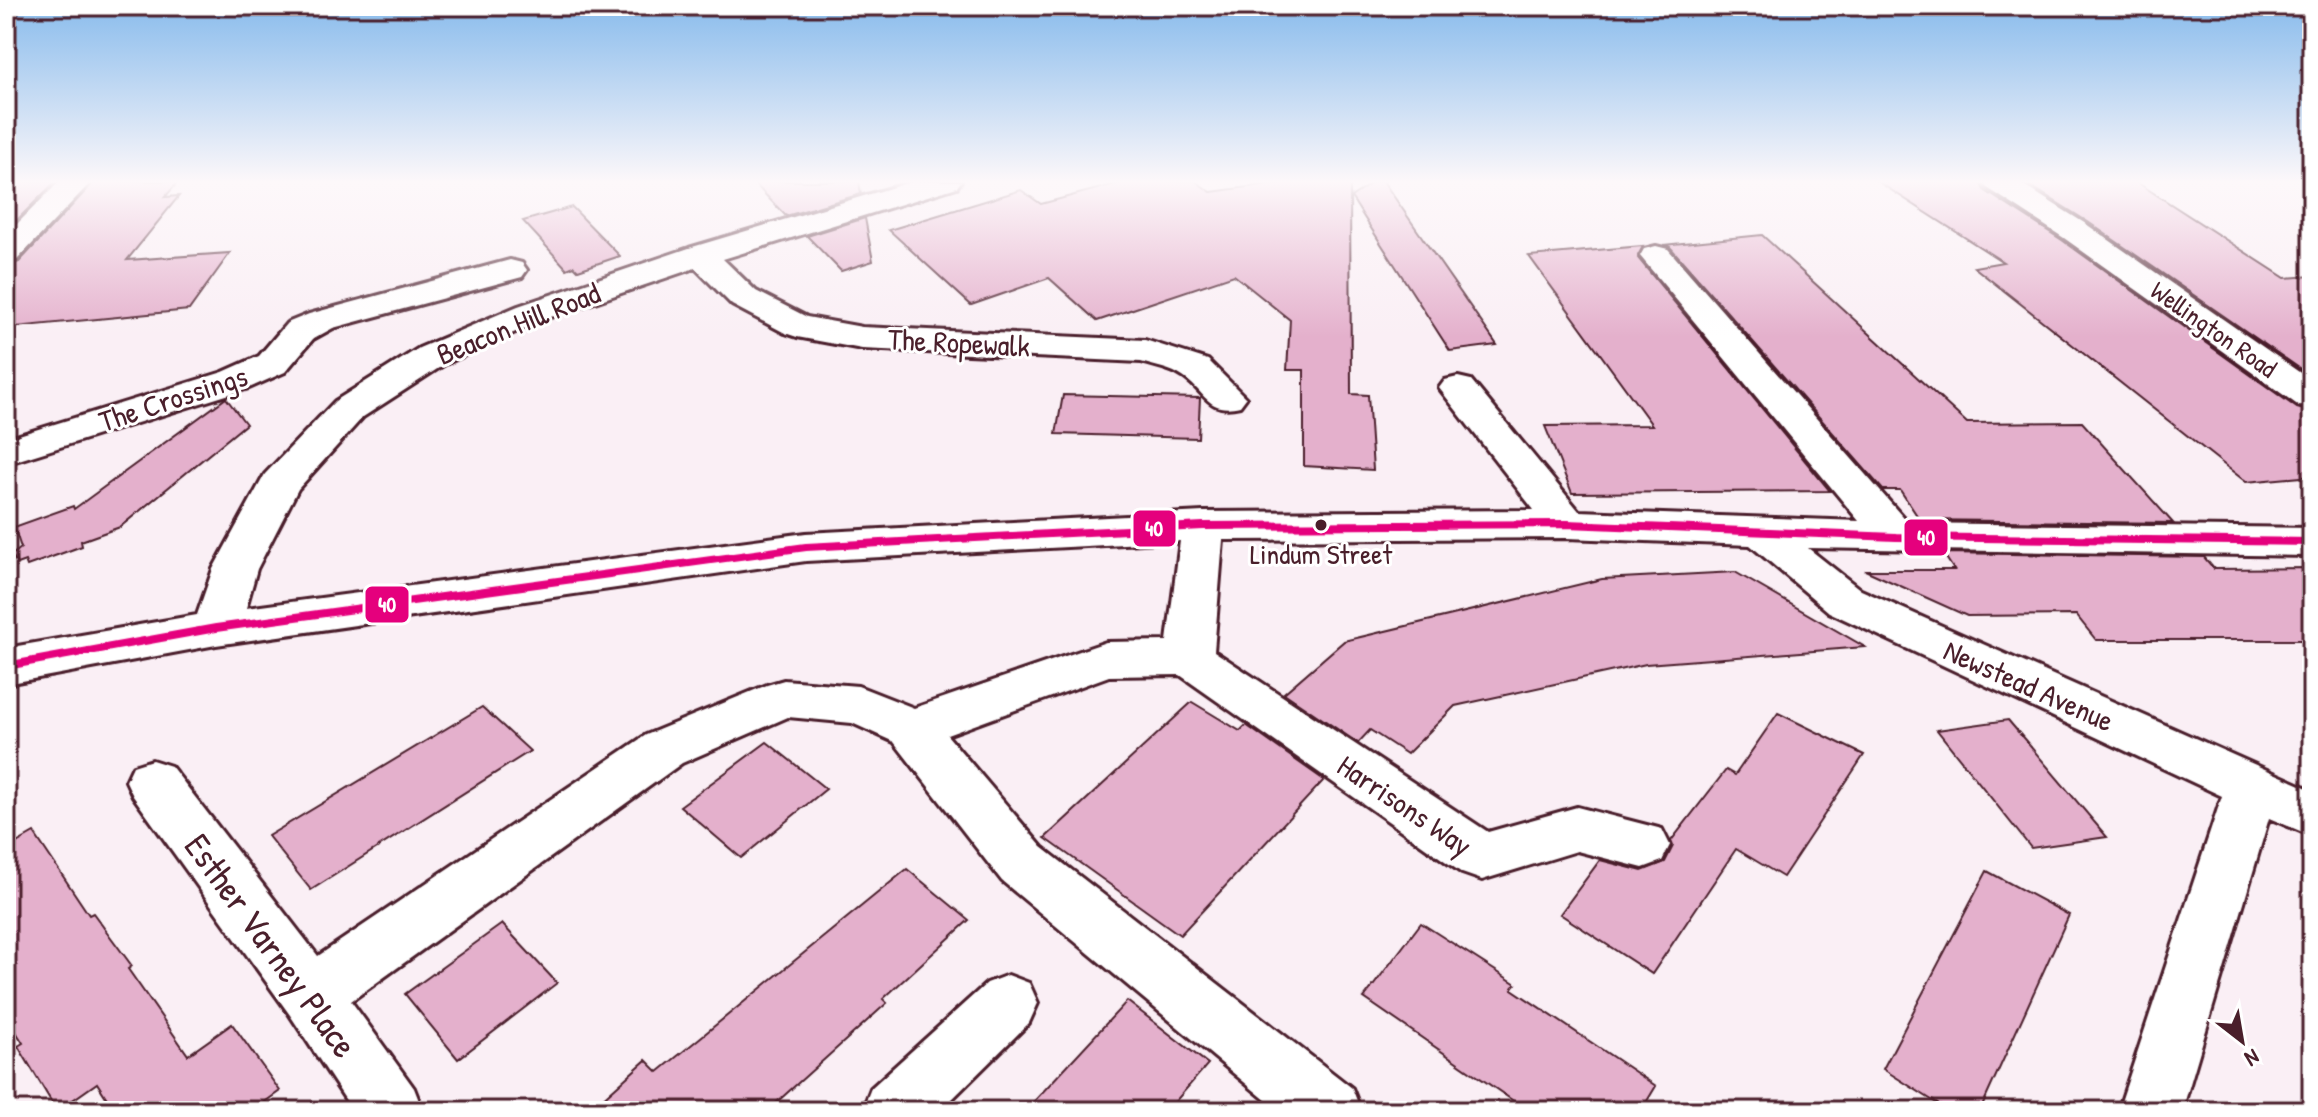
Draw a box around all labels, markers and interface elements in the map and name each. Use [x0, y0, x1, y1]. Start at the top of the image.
street label: Beacon Hill Road [430, 272, 606, 374]
street label: Wellington Road [2144, 273, 2284, 385]
street label: The Ropewalk [887, 318, 1031, 366]
street label: The Crossings [94, 355, 252, 441]
line badge: 40 [1132, 509, 1177, 548]
text: 40 [1145, 513, 1163, 543]
marker: Lindum Street [1313, 517, 1329, 533]
line badge: 40 [1903, 518, 1949, 557]
text: 40 [1917, 522, 1935, 552]
place label: Lindum Street [1250, 535, 1392, 573]
line badge: 40 [364, 585, 410, 624]
text: 40 [378, 589, 396, 619]
street label: Newstead Avenue [1938, 630, 2120, 740]
street label: Harrisons Way [1330, 745, 1480, 865]
street label: Esther Varney Place [174, 823, 370, 1067]
north arrow [2202, 1001, 2282, 1081]
text: N [2239, 1042, 2265, 1074]

